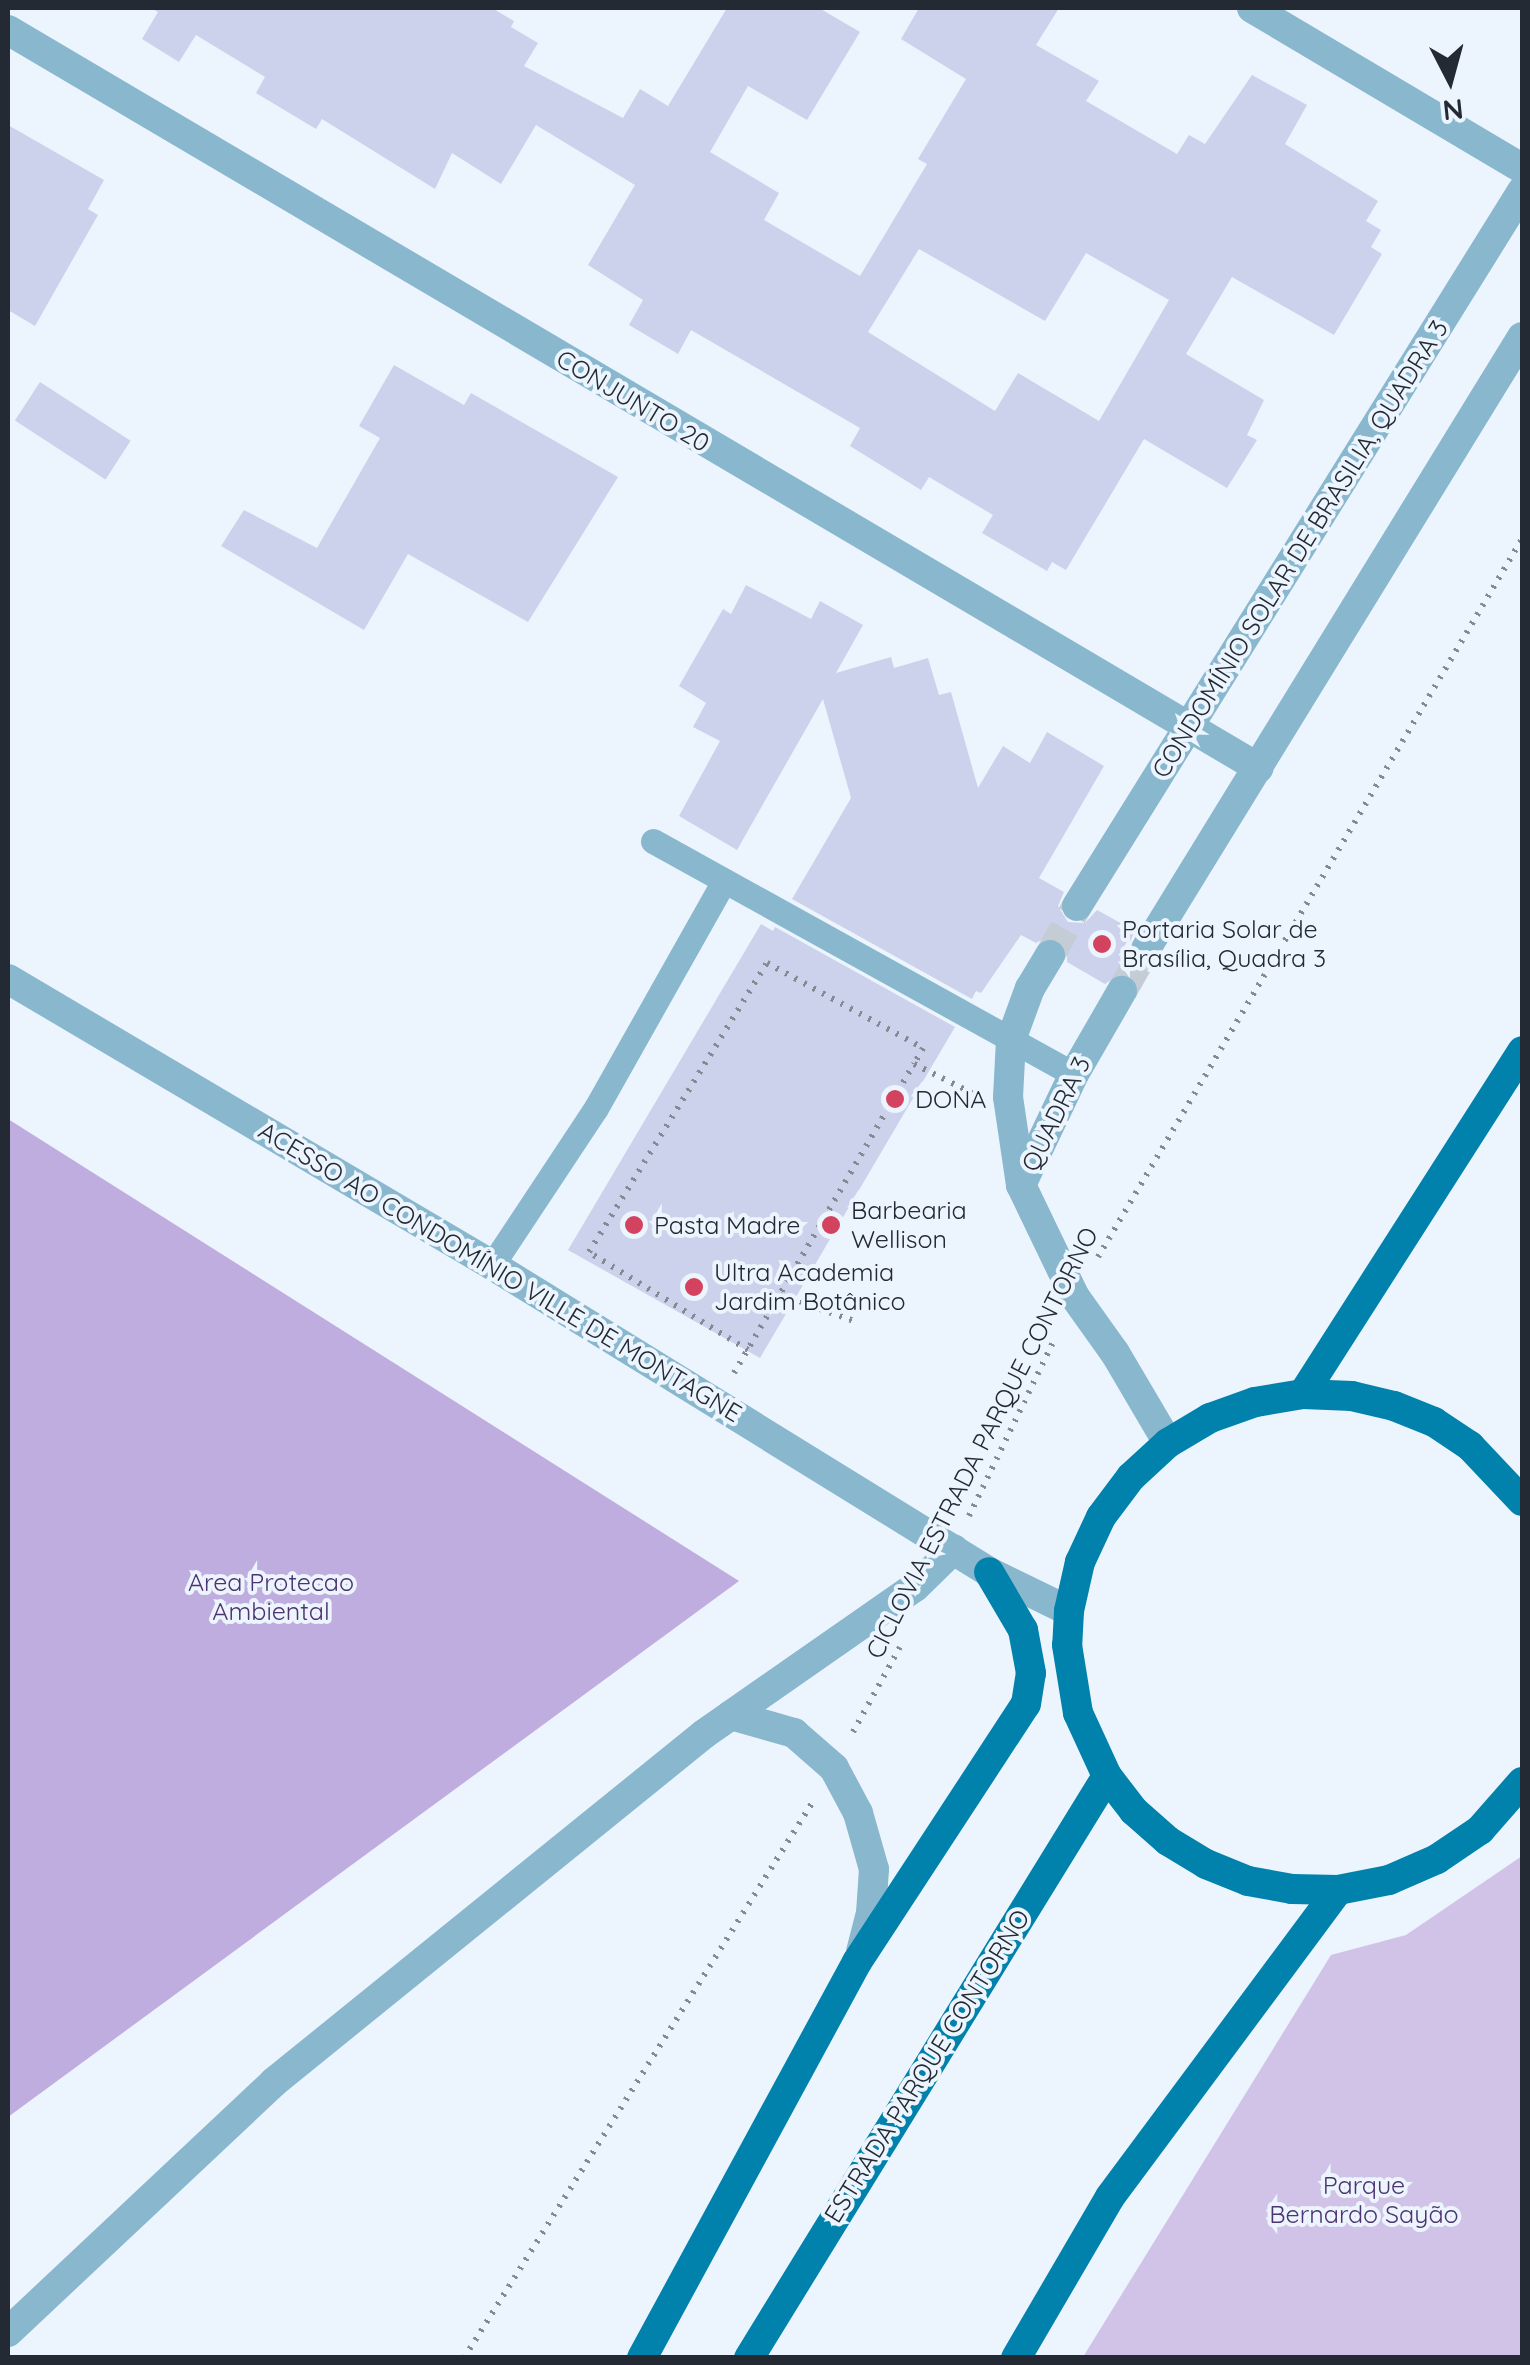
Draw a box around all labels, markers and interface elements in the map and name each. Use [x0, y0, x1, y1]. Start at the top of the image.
north arrow [1400, 30, 1500, 130]
text: N [1441, 92, 1465, 129]
street label: CONDOMÍNIO SOLAR DE BRASILIA, QUADRA 3 [1146, 315, 1454, 783]
street label: CONJUNTO 20 [551, 344, 715, 458]
place label: Portaria Solar de Brasília, Quadra 3 [1122, 915, 1326, 974]
marker: Portaria Solar de Brasília, Quadra 3 [1091, 933, 1113, 955]
street label: QUADRA 3 [1015, 1052, 1097, 1176]
place label: DONA [915, 1084, 986, 1114]
marker: DONA [884, 1088, 906, 1110]
street label: ACESSO AO CONDOMÍNIO VILLE DE MONTAGNE [253, 1115, 747, 1429]
place label: Barbearia Wellison [851, 1196, 967, 1255]
place label: Pasta Madre [654, 1210, 800, 1240]
marker: Pasta Madre [623, 1214, 645, 1236]
marker: Barbearia Wellison [820, 1214, 842, 1236]
street label: CICLOVIA ESTRADA PARQUE CONTORNO [860, 1222, 1104, 1664]
place label: Ultra Academia Jardim Botânico [714, 1258, 905, 1317]
marker: Ultra Academia Jardim Botânico [683, 1276, 705, 1298]
park label: Area Protecao Ambiental [188, 1568, 354, 1627]
street label: ESTRADA PARQUE CONTORNO [818, 1904, 1036, 2228]
park label: Parque Bernardo Sayão [1269, 2171, 1459, 2230]

